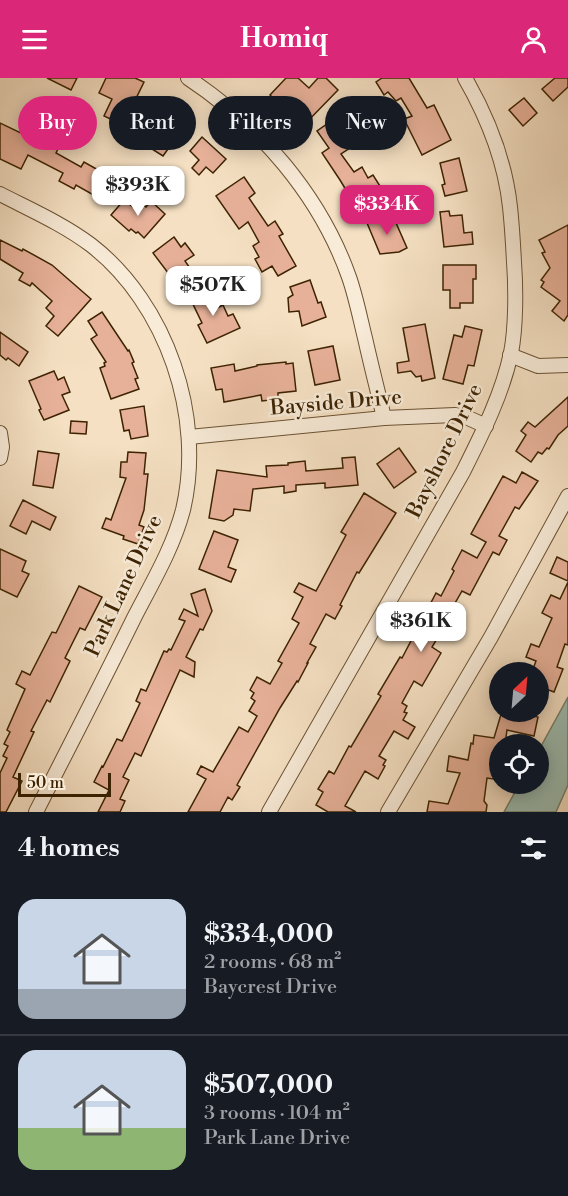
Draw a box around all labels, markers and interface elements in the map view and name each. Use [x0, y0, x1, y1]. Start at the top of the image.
text: Homiq [240, 22, 328, 56]
icon: menu [18, 23, 51, 56]
icon: person [517, 23, 550, 56]
chip: Buy [18, 96, 97, 150]
chip: Rent [109, 96, 196, 150]
chip: Filters [208, 96, 313, 150]
chip: New [325, 96, 407, 150]
pin: $393K [96, 166, 180, 217]
text: $393K [106, 173, 170, 198]
pin: $334K [345, 185, 429, 236]
text: $334K [354, 192, 420, 217]
pin: $507K [171, 266, 255, 317]
text: $507K [180, 273, 246, 298]
street label: Bayshore Drive [401, 380, 489, 523]
street label: Bayside Drive [268, 384, 403, 422]
street label: Park Lane Drive [80, 511, 168, 661]
pin: $361K [379, 602, 463, 653]
text: $361K [390, 609, 452, 634]
north arrow [489, 662, 549, 722]
map controls [489, 662, 549, 794]
button: locate [489, 734, 549, 794]
scale bar [18, 770, 111, 798]
text: 50 m [27, 773, 64, 793]
text: 4 homes [18, 832, 120, 864]
icon: filters [517, 832, 550, 865]
text: $334,000 [204, 918, 333, 950]
icon: home [66, 923, 138, 995]
text: 2 rooms · 68 m² [204, 950, 341, 975]
text: Baycrest Drive [204, 975, 337, 1000]
text: $507,000 [204, 1069, 333, 1101]
icon: home [66, 1074, 138, 1146]
text: 3 rooms · 104 m² [204, 1101, 350, 1126]
text: Park Lane Drive [204, 1126, 350, 1151]

